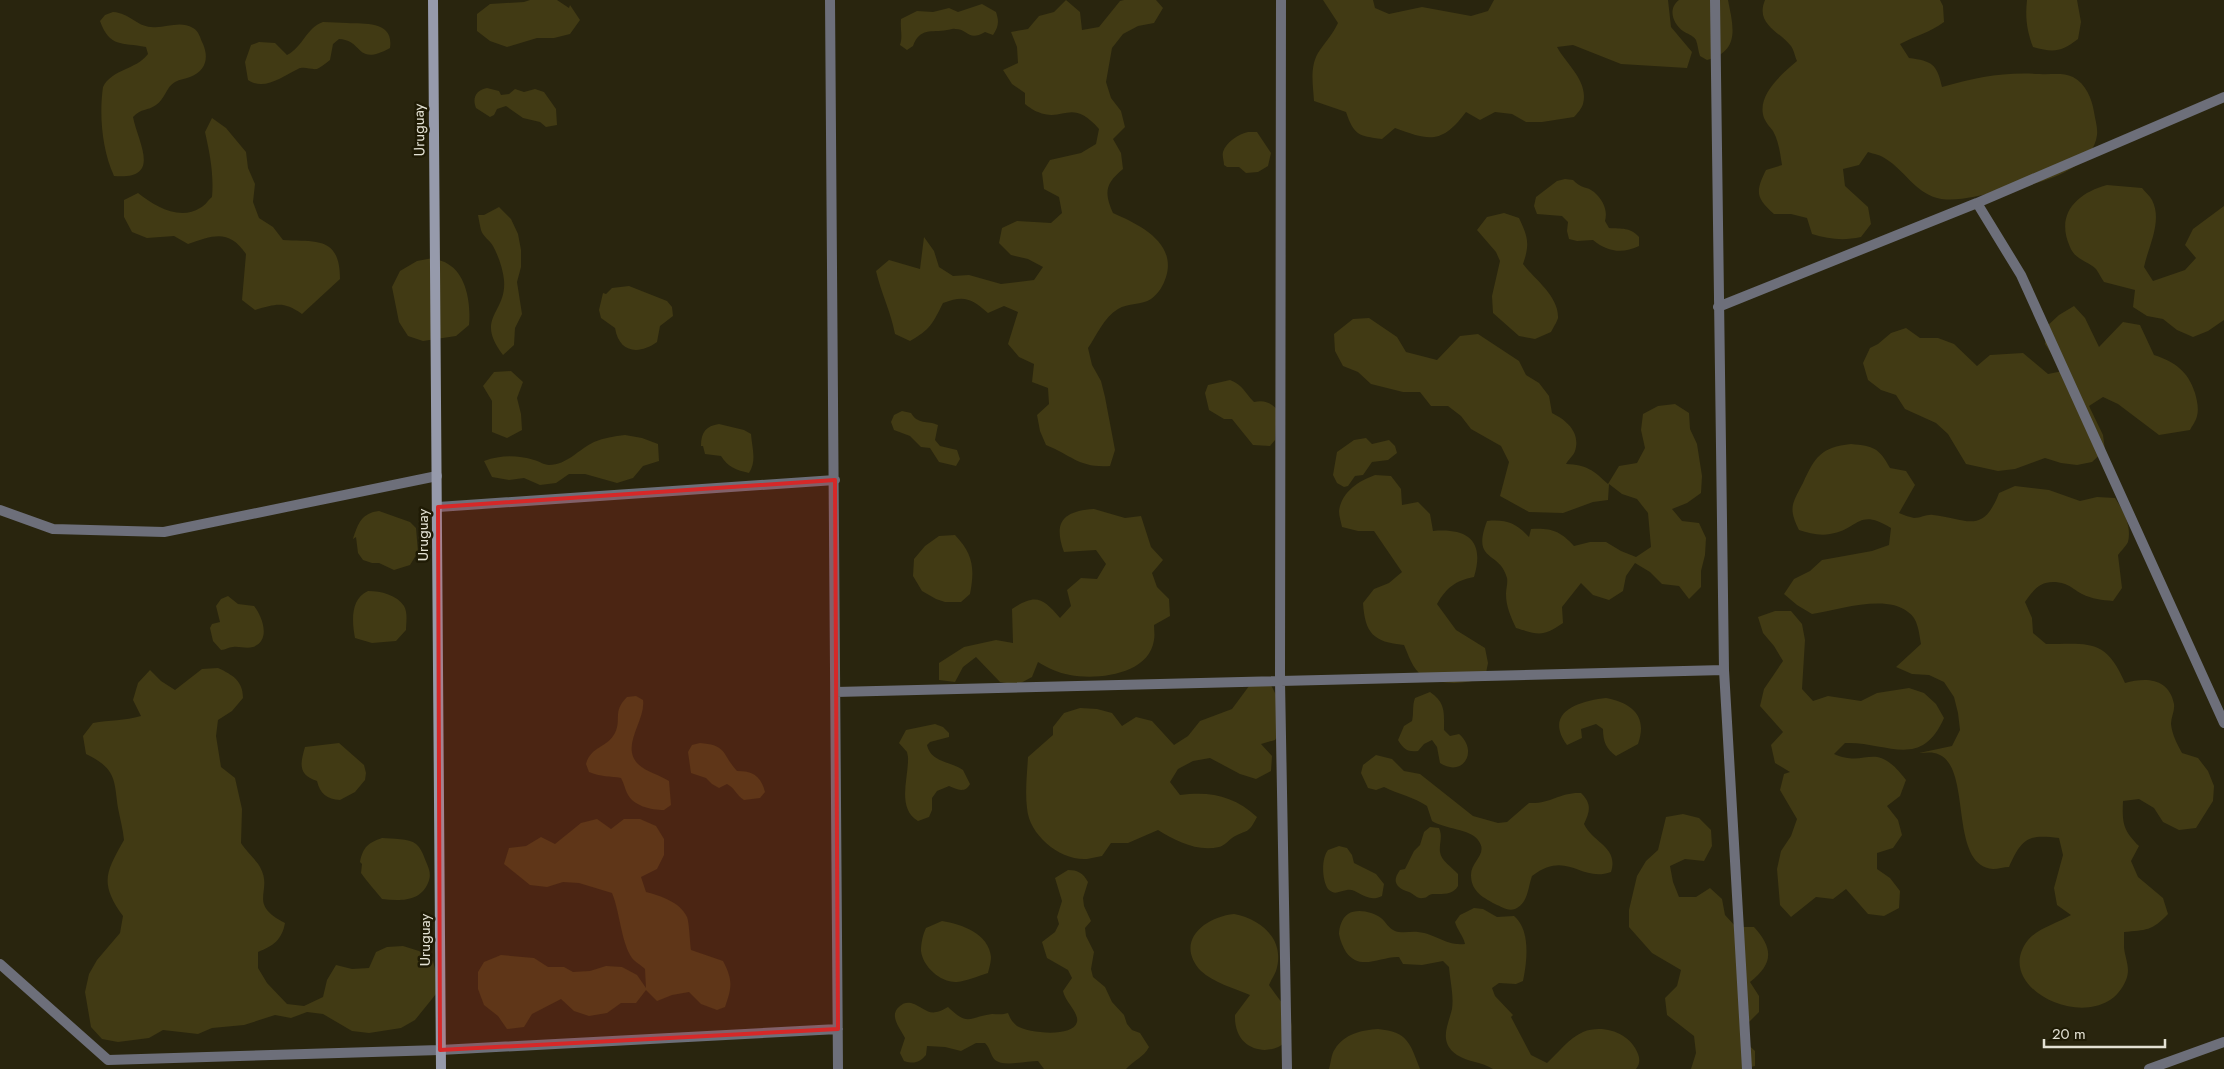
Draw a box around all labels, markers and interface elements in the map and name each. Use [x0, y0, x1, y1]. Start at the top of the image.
street label: Uruguay [408, 103, 430, 156]
street label: Uruguay [412, 508, 434, 561]
street label: Uruguay [414, 913, 436, 966]
scale bar [2044, 1016, 2165, 1048]
text: 20 m [2052, 1023, 2086, 1045]

